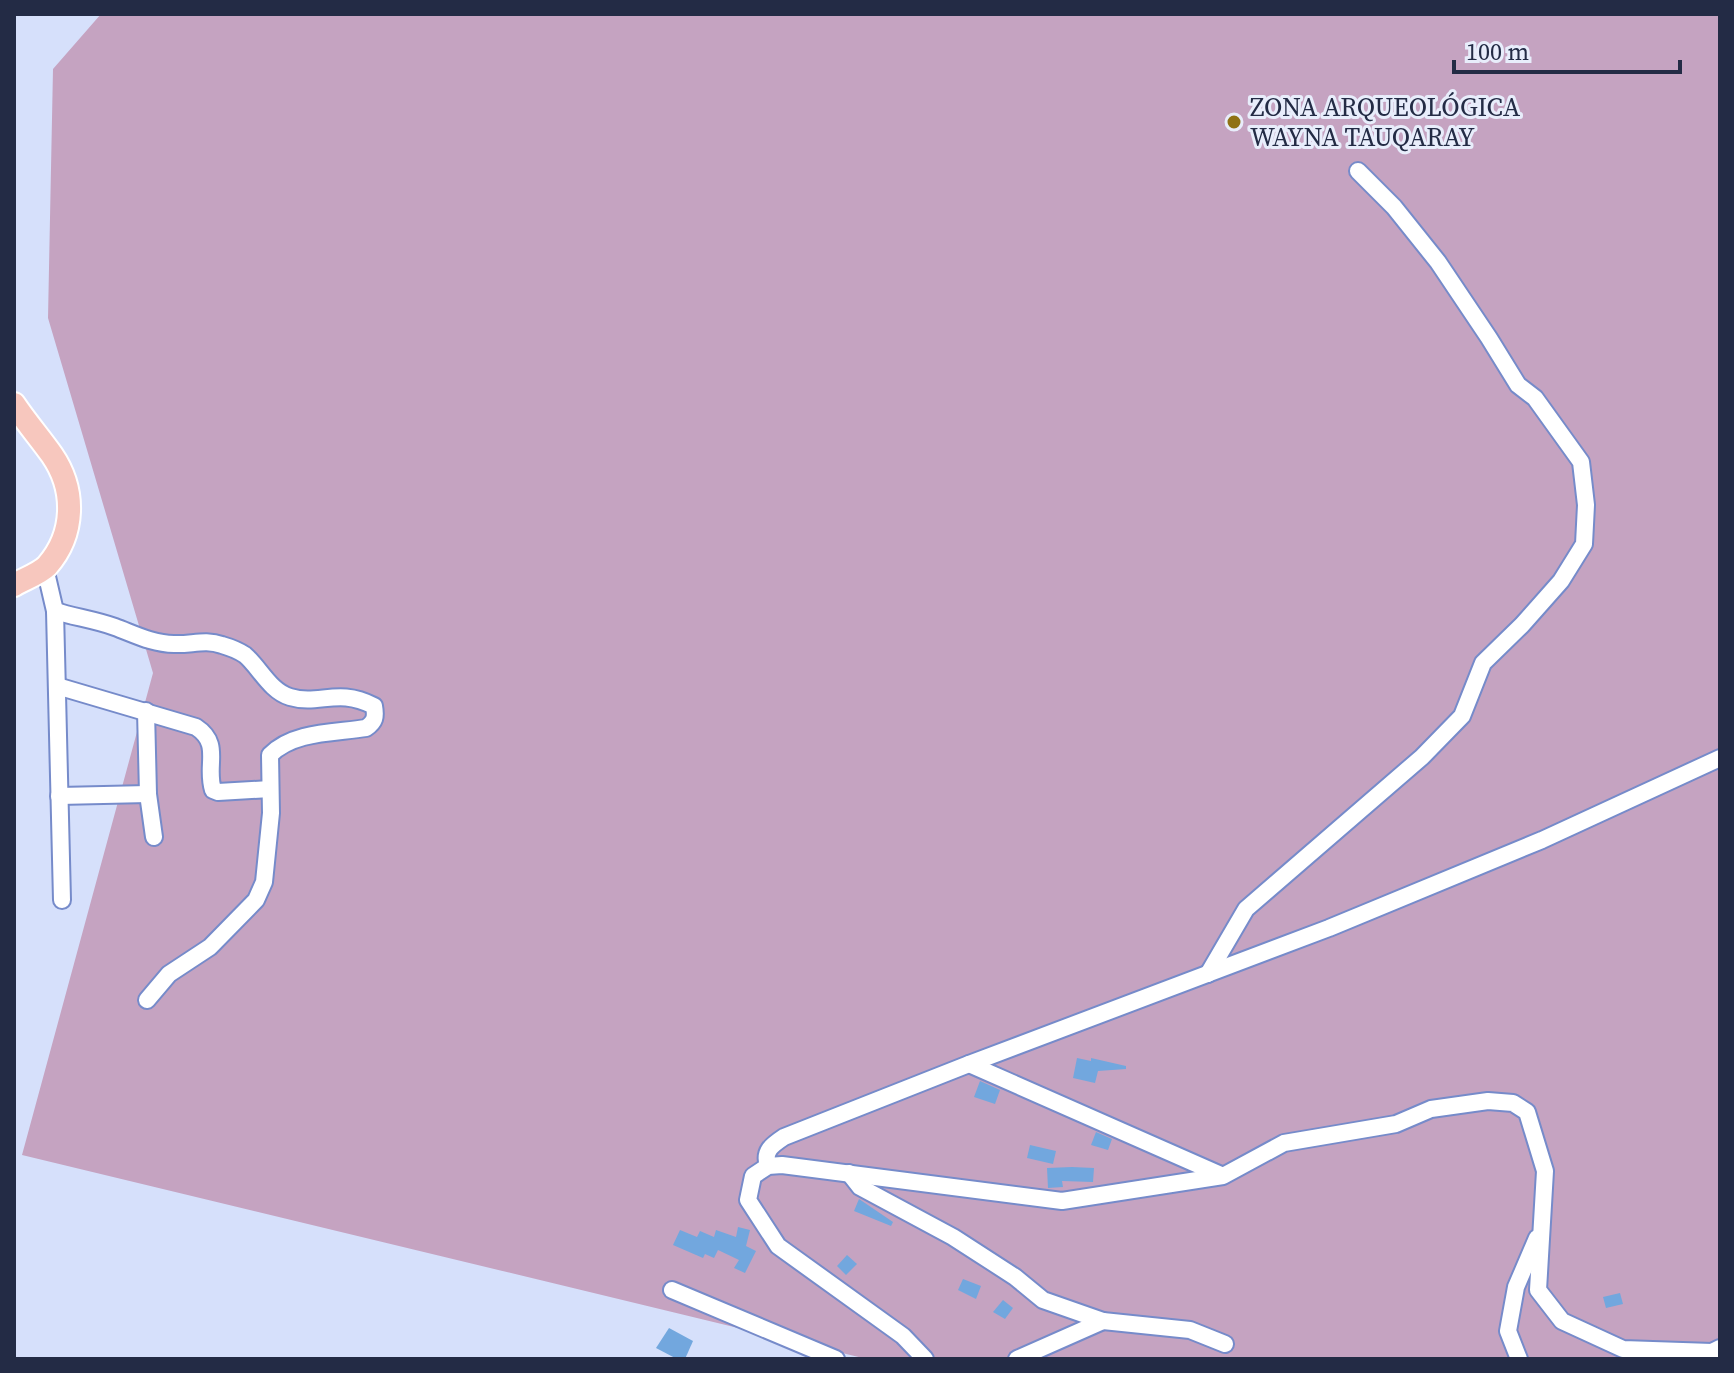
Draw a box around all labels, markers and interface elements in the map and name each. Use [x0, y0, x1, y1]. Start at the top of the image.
scale bar [1454, 24, 1680, 74]
text: 100 m [1466, 35, 1529, 68]
place label: ZONA ARQUEOLÓGICA WAYNA TAUQARAY [1250, 89, 1520, 155]
marker: ZONA ARQUEOLÓGICA WAYNA TAUQARAY [1225, 113, 1243, 131]

